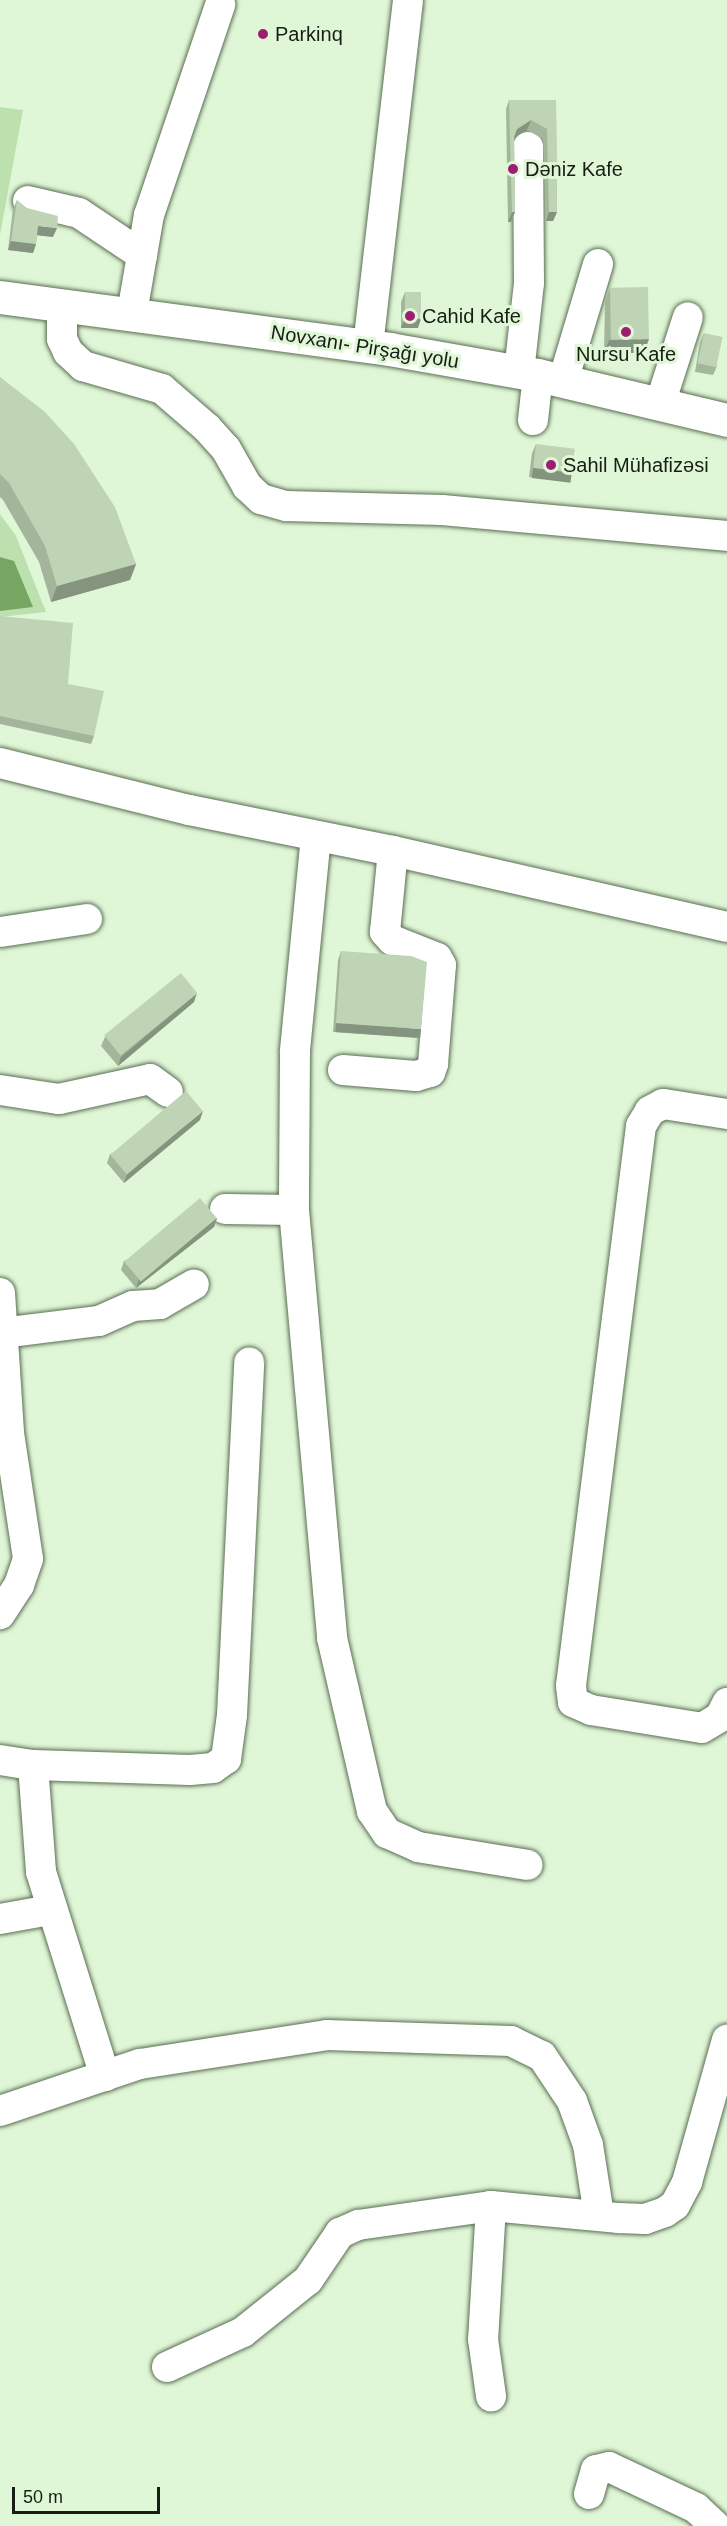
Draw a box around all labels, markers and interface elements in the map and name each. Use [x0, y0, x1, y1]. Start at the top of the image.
place label: Parkinq [275, 22, 343, 46]
marker: Parkinq [256, 27, 270, 41]
place label: Dəniz Kafe [525, 157, 623, 181]
marker: Dəniz Kafe [506, 162, 520, 176]
place label: Cahid Kafe [422, 304, 521, 328]
marker: Cahid Kafe [403, 309, 417, 323]
street label: Novxanı- Pirşağı yolu [269, 320, 461, 374]
marker: Nursu Kafe [619, 325, 633, 339]
place label: Nursu Kafe [576, 342, 676, 366]
place label: Sahil Mühafizəsi [563, 453, 709, 477]
marker: Sahil Mühafizəsi [544, 458, 558, 472]
scale bar [15, 2475, 164, 2513]
text: 50 m [23, 2487, 63, 2507]

